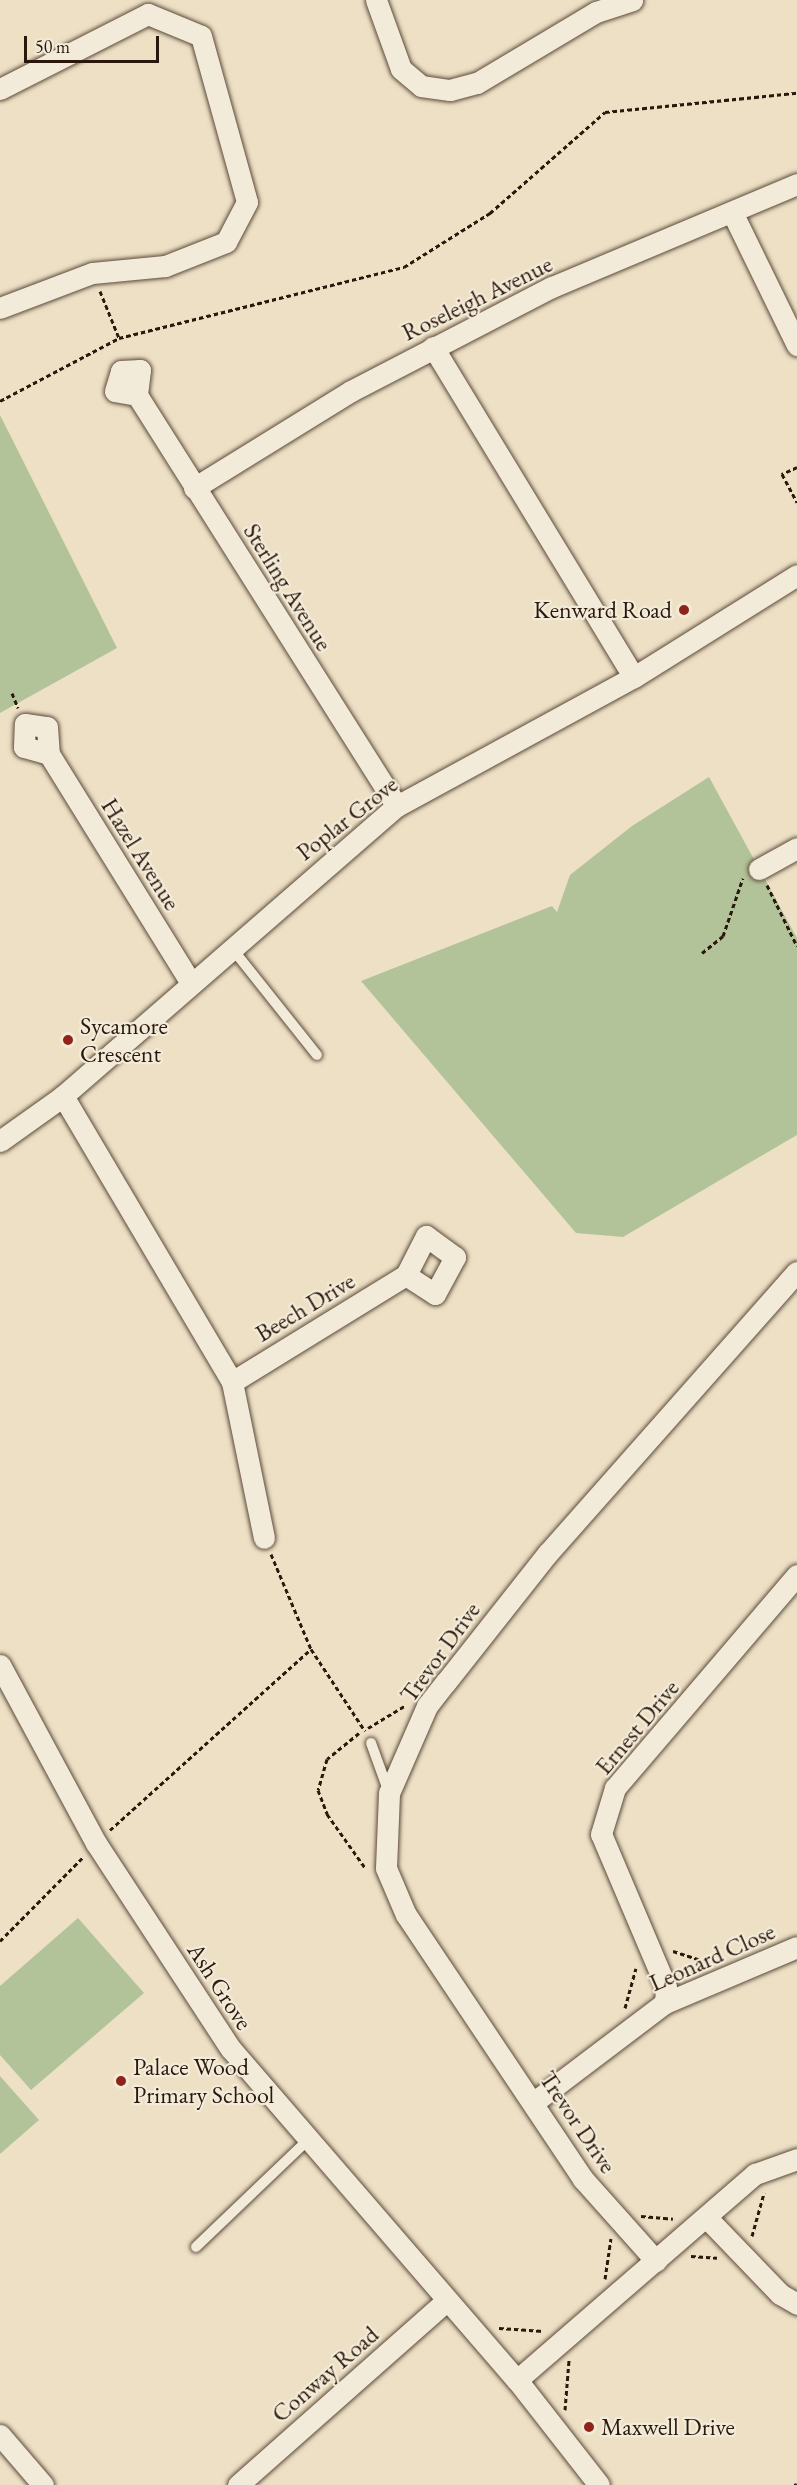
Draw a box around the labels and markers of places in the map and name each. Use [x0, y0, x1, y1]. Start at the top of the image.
place label: Kenward Road [533, 596, 672, 624]
marker: Kenward Road [677, 603, 691, 617]
place label: Sycamore Crescent [80, 1012, 168, 1068]
marker: Sycamore Crescent [61, 1033, 75, 1047]
place label: Palace Wood Primary School [133, 2053, 274, 2109]
marker: Palace Wood Primary School [114, 2074, 128, 2088]
place label: Maxwell Drive [601, 2413, 735, 2441]
marker: Maxwell Drive [582, 2420, 596, 2434]

